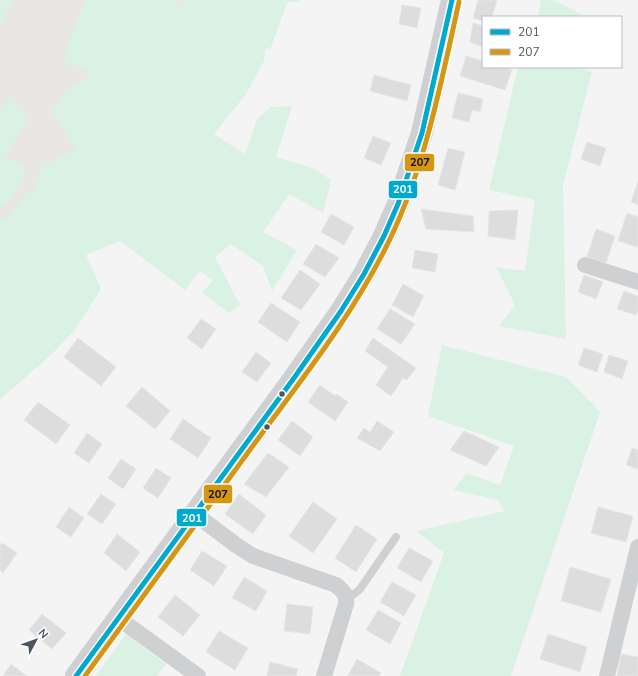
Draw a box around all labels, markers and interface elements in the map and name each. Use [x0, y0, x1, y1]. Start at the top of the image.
legend [482, 16, 622, 68]
text: 201 [518, 24, 540, 40]
text: 207 [518, 44, 540, 60]
line badge: 207 [404, 153, 435, 172]
text: 207 [410, 155, 430, 170]
line badge: 201 [388, 180, 418, 199]
text: 201 [393, 182, 413, 197]
unlabelled marker [277, 389, 287, 399]
unlabelled marker [262, 422, 272, 432]
line badge: 207 [203, 484, 233, 504]
text: 207 [208, 487, 228, 502]
line badge: 201 [176, 508, 207, 527]
text: 201 [182, 511, 202, 526]
north arrow [16, 620, 56, 660]
text: N [35, 626, 52, 642]

